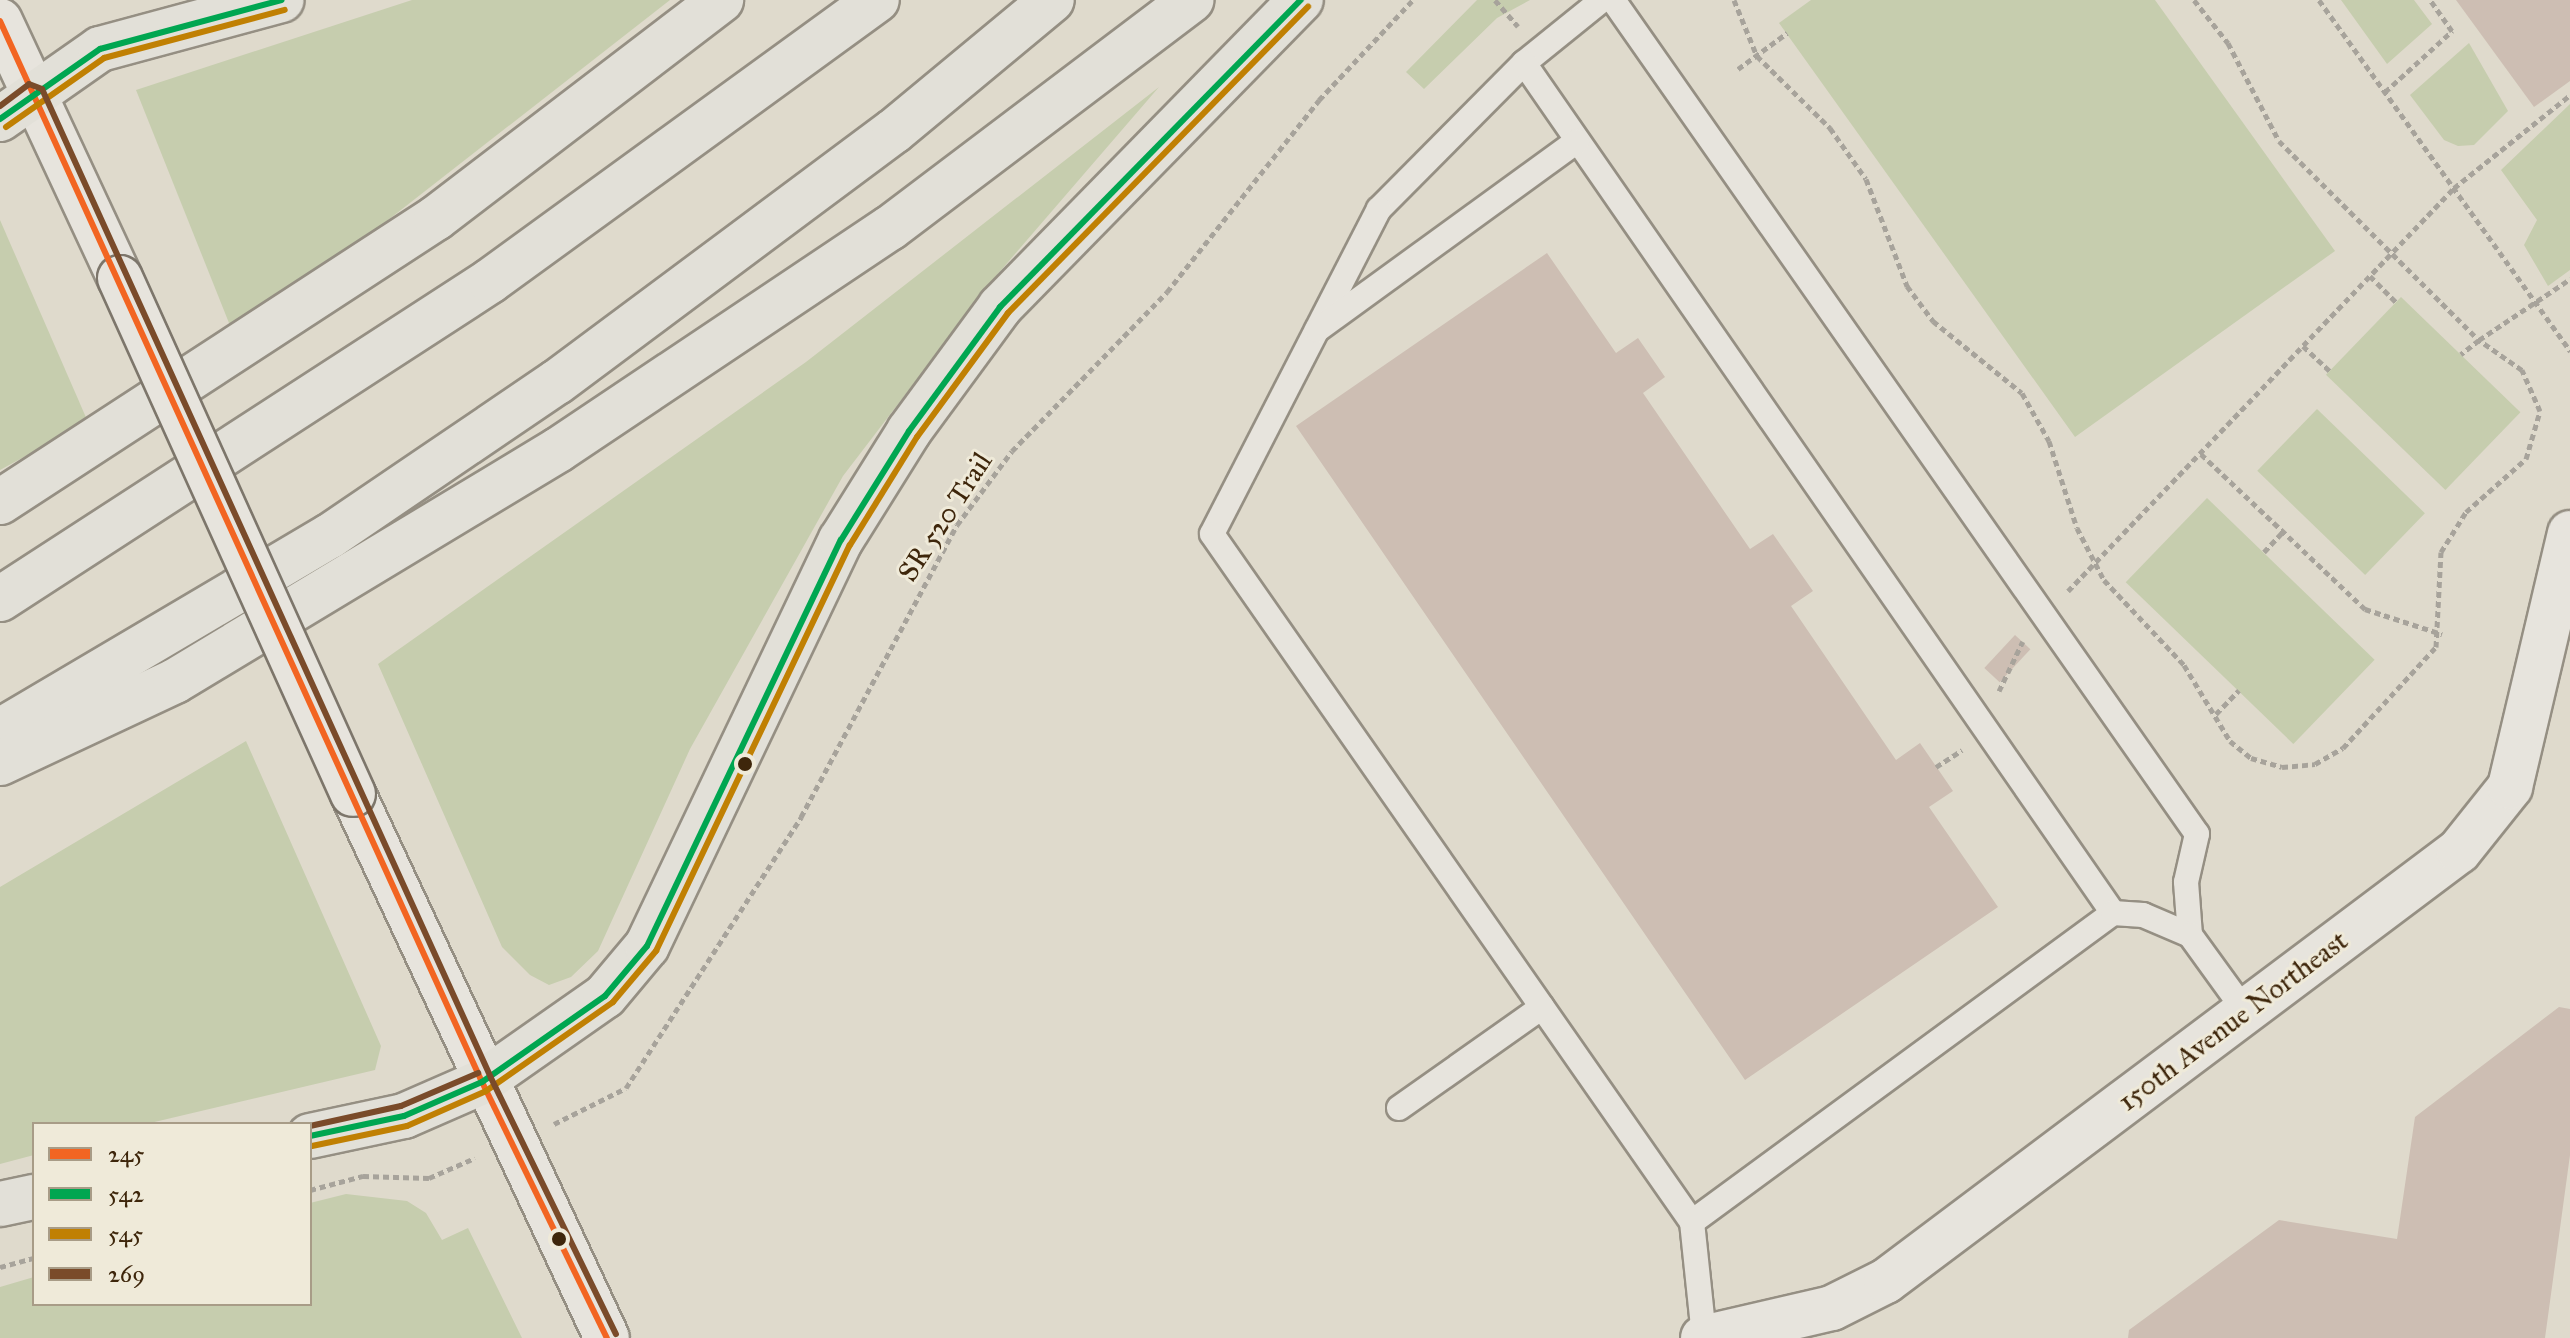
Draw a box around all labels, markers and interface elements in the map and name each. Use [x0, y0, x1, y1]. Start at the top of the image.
street label: SR 520 Trail [891, 446, 999, 588]
unlabelled marker [737, 756, 753, 772]
street label: 150th Avenue Northeast [2112, 924, 2354, 1118]
legend [32, 1122, 312, 1306]
text: 245 [108, 1139, 144, 1169]
text: 542 [108, 1179, 144, 1209]
text: 545 [108, 1219, 143, 1249]
unlabelled marker [551, 1231, 567, 1247]
text: 269 [108, 1259, 145, 1289]

